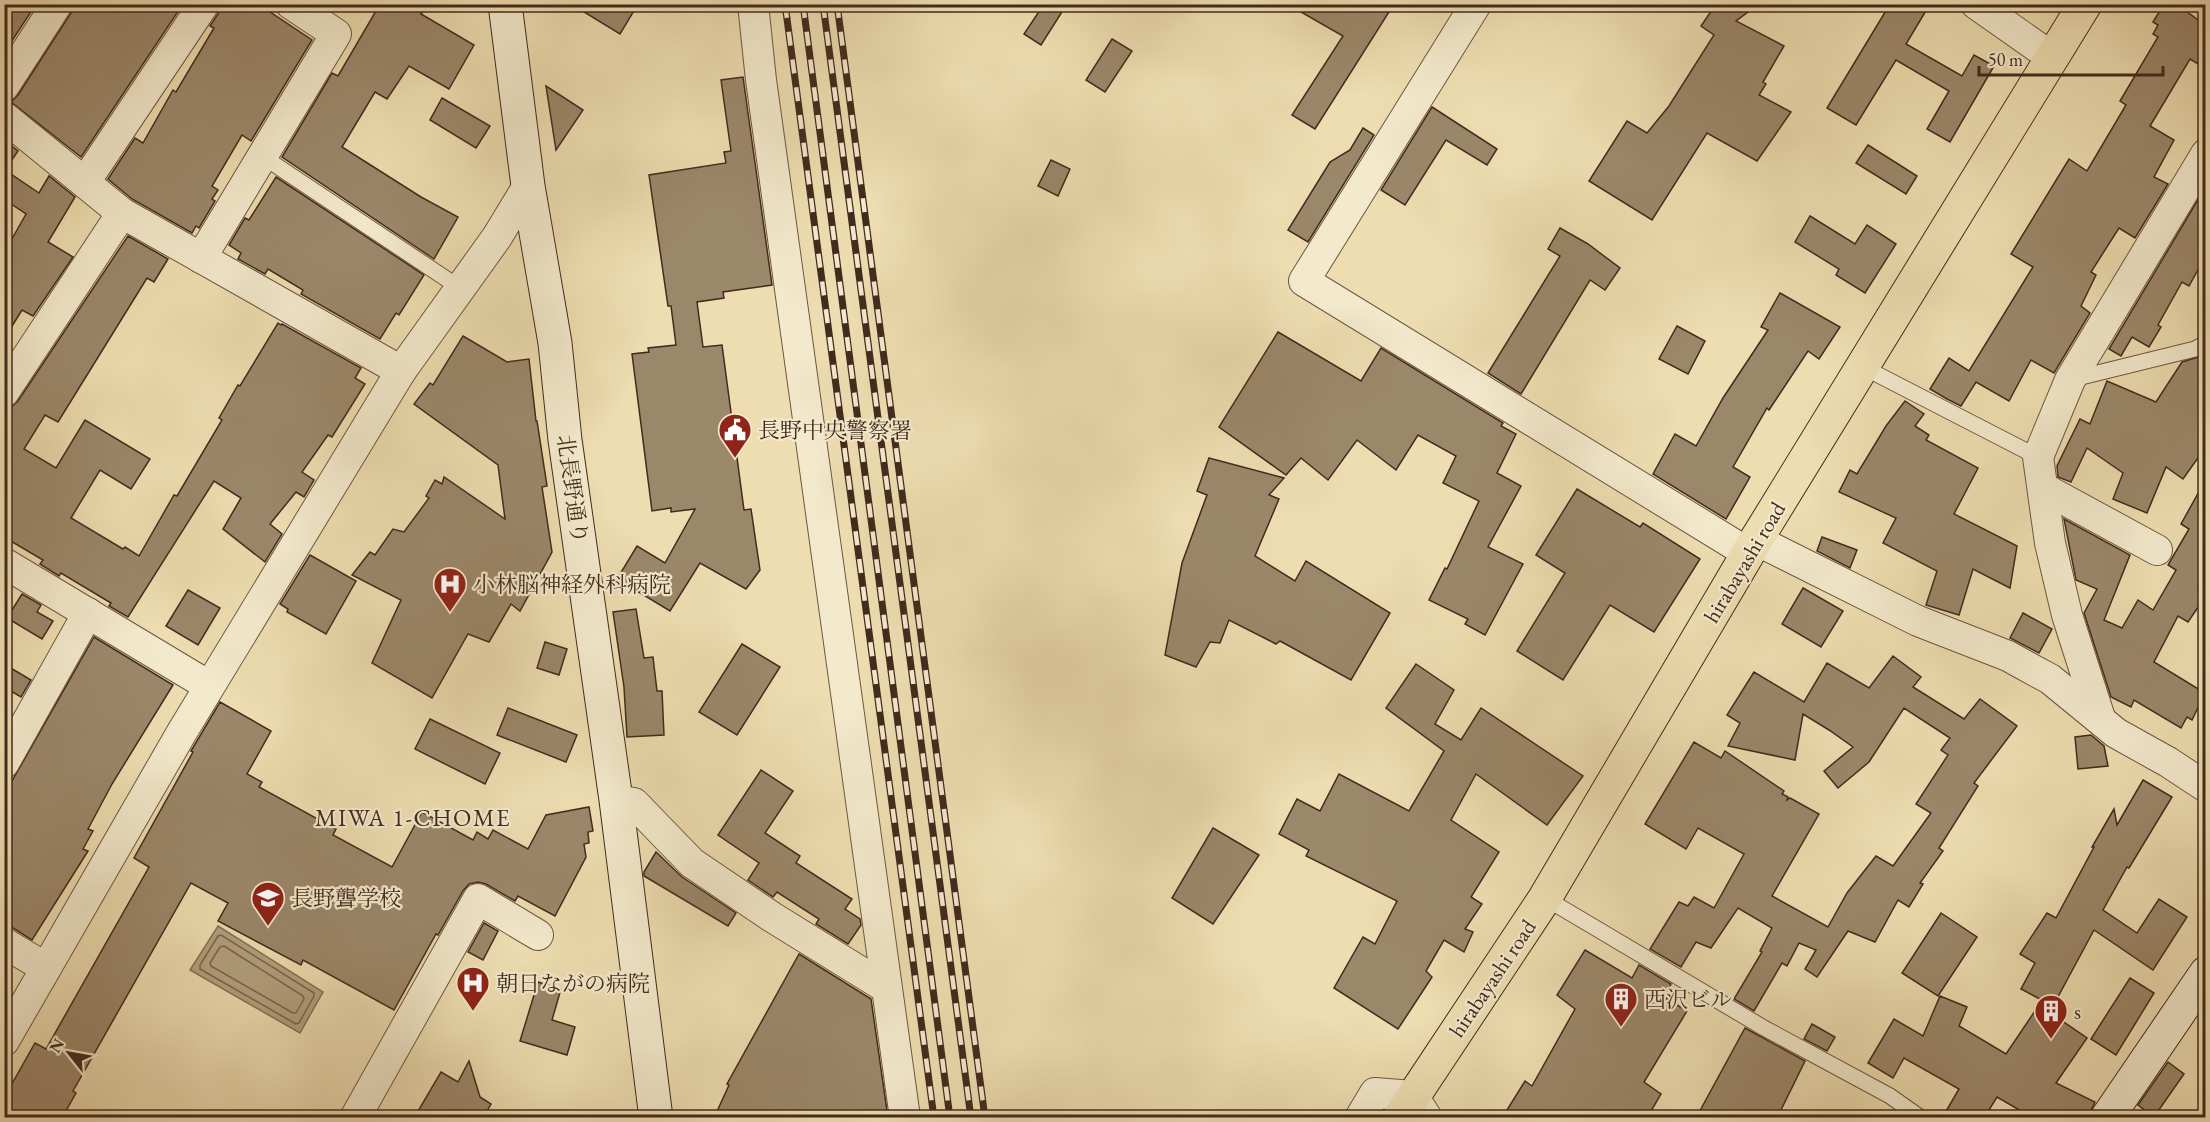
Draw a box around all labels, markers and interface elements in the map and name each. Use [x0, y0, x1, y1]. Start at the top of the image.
scale bar [1979, 39, 2164, 77]
text: 50 m [1988, 48, 2023, 71]
public building icon: 長野中央警察署 [717, 412, 753, 459]
place label: 長野中央警察署 [758, 416, 912, 445]
street label: 北長野通り [550, 433, 595, 546]
street label: hirabayashi road [1697, 496, 1792, 628]
hospital icon: 小林脳神経外科病院 [432, 566, 468, 613]
place label: 小林脳神経外科病院 [473, 570, 671, 599]
district label: MIWA 1-CHOME [315, 802, 511, 833]
school or university icon: 長野聾学校 [250, 880, 286, 927]
place label: 長野聾学校 [291, 884, 401, 913]
street label: hirabayashi road [1442, 913, 1543, 1043]
hospital icon: 朝日ながの病院 [455, 965, 491, 1012]
place label: 朝日ながの病院 [496, 969, 650, 998]
building icon: 西沢ビル [1603, 981, 1639, 1028]
place label: 西沢ビル [1644, 985, 1732, 1014]
building icon: s [2033, 993, 2069, 1040]
place label: s [2074, 997, 2081, 1026]
north arrow [39, 1023, 99, 1083]
text: N [44, 1035, 69, 1056]

